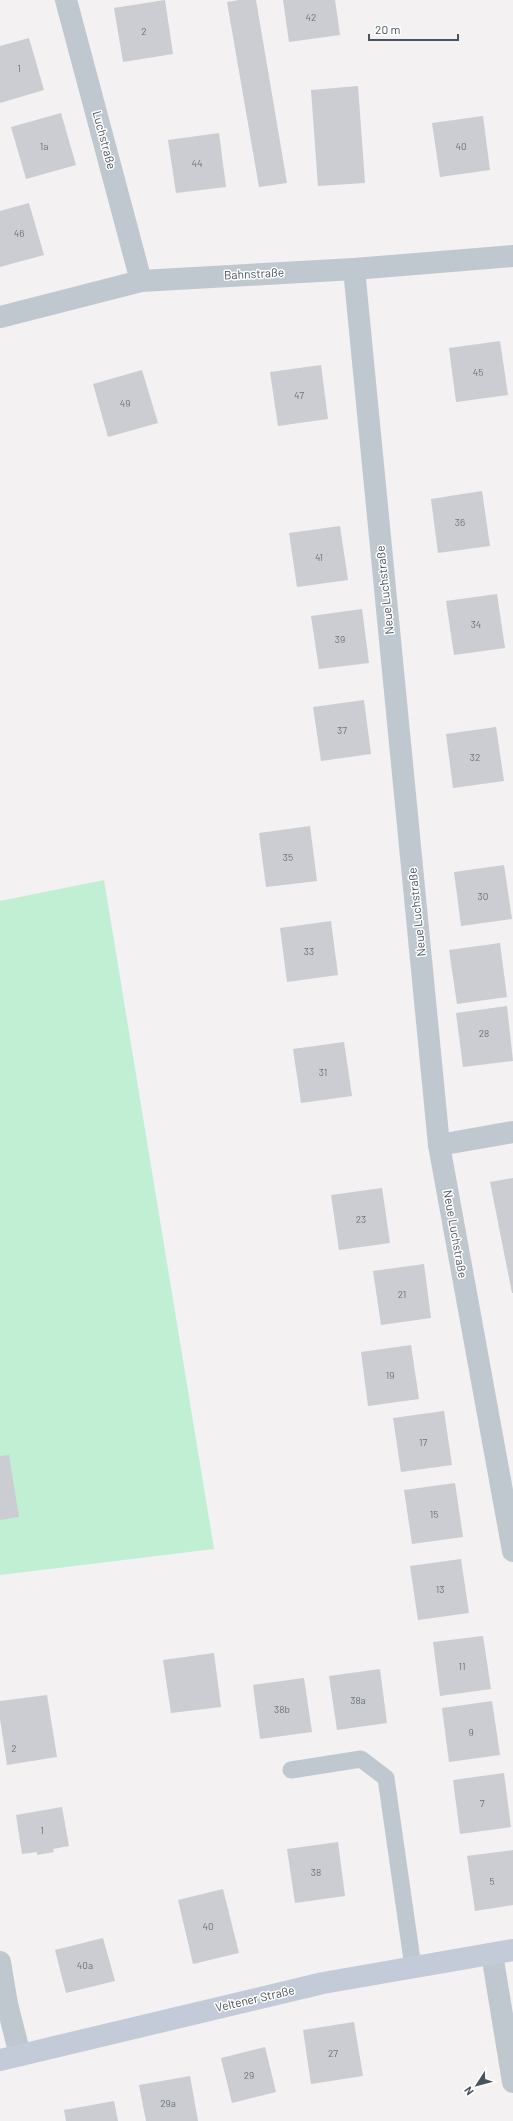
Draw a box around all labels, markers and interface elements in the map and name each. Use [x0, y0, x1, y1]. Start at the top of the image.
house number: 42 [306, 11, 316, 23]
scale bar [369, 16, 458, 42]
text: 20 m [375, 22, 401, 36]
house number: 2 [141, 25, 147, 37]
house number: 1 [17, 62, 21, 74]
street label: Luchstraße [90, 109, 119, 170]
house number: 1a [40, 140, 48, 152]
house number: 40 [455, 140, 467, 152]
house number: 44 [191, 157, 203, 169]
house number: 46 [14, 227, 24, 239]
street label: Bahnstraße [224, 264, 284, 282]
house number: 45 [473, 366, 483, 378]
house number: 47 [294, 389, 304, 401]
house number: 49 [120, 397, 130, 409]
house number: 36 [455, 516, 465, 528]
street label: Neue Luchstraße [372, 545, 396, 635]
house number: 41 [315, 551, 323, 563]
house number: 34 [471, 618, 481, 630]
house number: 39 [335, 633, 345, 645]
house number: 37 [337, 724, 347, 736]
house number: 32 [470, 751, 480, 763]
house number: 35 [283, 851, 293, 863]
street label: Neue Luchstraße [404, 867, 428, 957]
house number: 30 [478, 890, 488, 902]
house number: 33 [304, 945, 314, 957]
house number: 28 [479, 1027, 489, 1039]
house number: 31 [319, 1066, 327, 1078]
street label: Neue Luchstraße [441, 1189, 471, 1279]
house number: 23 [356, 1213, 366, 1225]
house number: 21 [398, 1288, 406, 1300]
house number: 19 [386, 1369, 394, 1381]
house number: 17 [419, 1436, 427, 1448]
house number: 15 [430, 1508, 438, 1520]
house number: 13 [436, 1583, 444, 1595]
house number: 11 [458, 1660, 466, 1672]
house number: 38a [350, 1694, 366, 1706]
house number: 38b [274, 1703, 290, 1715]
house number: 9 [468, 1726, 474, 1738]
house number: 2 [11, 1742, 17, 1754]
house number: 7 [480, 1797, 485, 1809]
house number: 1 [40, 1824, 44, 1836]
house number: 38 [311, 1866, 321, 1878]
house number: 5 [489, 1875, 495, 1887]
house number: 40 [202, 1920, 214, 1932]
house number: 40a [77, 1959, 93, 1971]
street label: Veltener Straße [214, 1982, 296, 2014]
house number: 27 [328, 2047, 338, 2059]
north arrow [457, 2065, 497, 2105]
house number: 29 [244, 2069, 254, 2081]
text: N [461, 2084, 476, 2098]
house number: 29a [160, 2097, 176, 2109]

